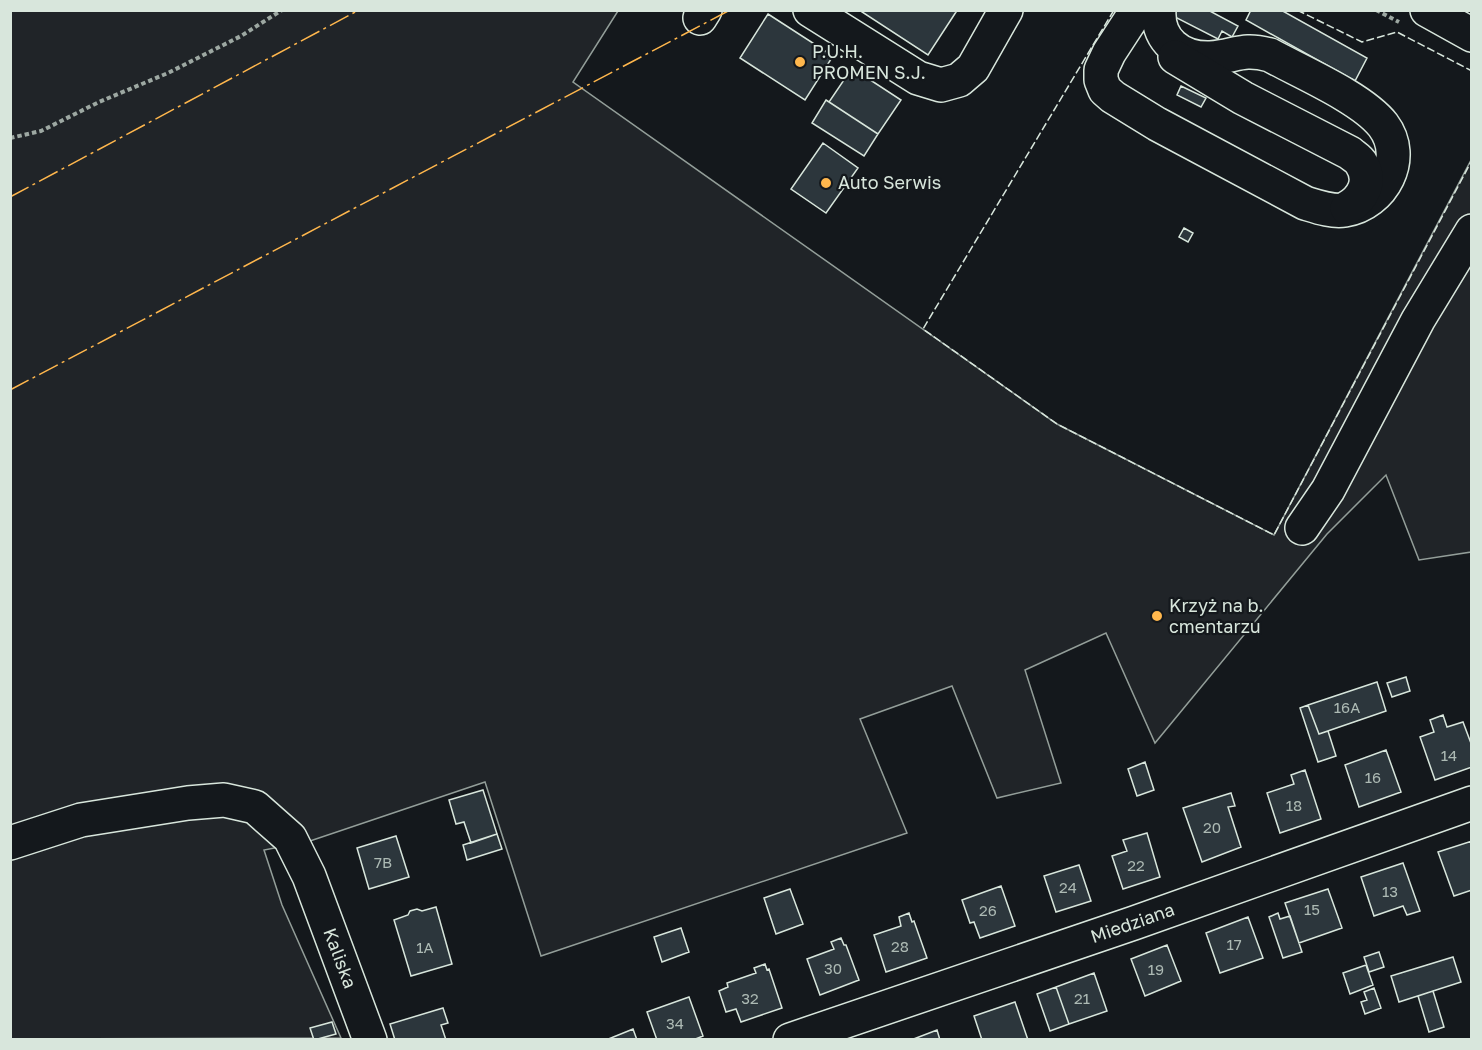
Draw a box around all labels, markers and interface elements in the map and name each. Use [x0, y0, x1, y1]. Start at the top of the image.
place label: P.U.H. PROMEN S.J. [812, 40, 926, 83]
marker: P.U.H. PROMEN S.J. [793, 55, 807, 69]
place label: Auto Serwis [838, 171, 941, 193]
marker: Auto Serwis [819, 176, 833, 190]
place label: Krzyż na b. cmentarzu [1169, 594, 1264, 637]
marker: Krzyż na b. cmentarzu [1150, 609, 1164, 623]
house number: 16A [1334, 698, 1360, 716]
house number: 14 [1441, 746, 1457, 764]
house number: 16 [1365, 768, 1381, 786]
house number: 18 [1286, 796, 1302, 814]
house number: 20 [1203, 818, 1221, 836]
house number: 7B [374, 853, 392, 871]
house number: 22 [1127, 856, 1145, 874]
house number: 24 [1059, 878, 1077, 896]
house number: 13 [1382, 882, 1398, 900]
street label: Miedziana [1088, 898, 1177, 947]
house number: 15 [1304, 900, 1320, 918]
house number: 26 [979, 901, 997, 919]
street label: Kaliska [319, 925, 362, 991]
house number: 17 [1226, 935, 1242, 953]
house number: 28 [891, 937, 909, 955]
house number: 1A [416, 938, 434, 956]
house number: 30 [824, 959, 842, 977]
house number: 19 [1148, 960, 1164, 978]
house number: 32 [741, 989, 759, 1007]
house number: 21 [1074, 989, 1090, 1007]
house number: 34 [666, 1014, 684, 1032]

